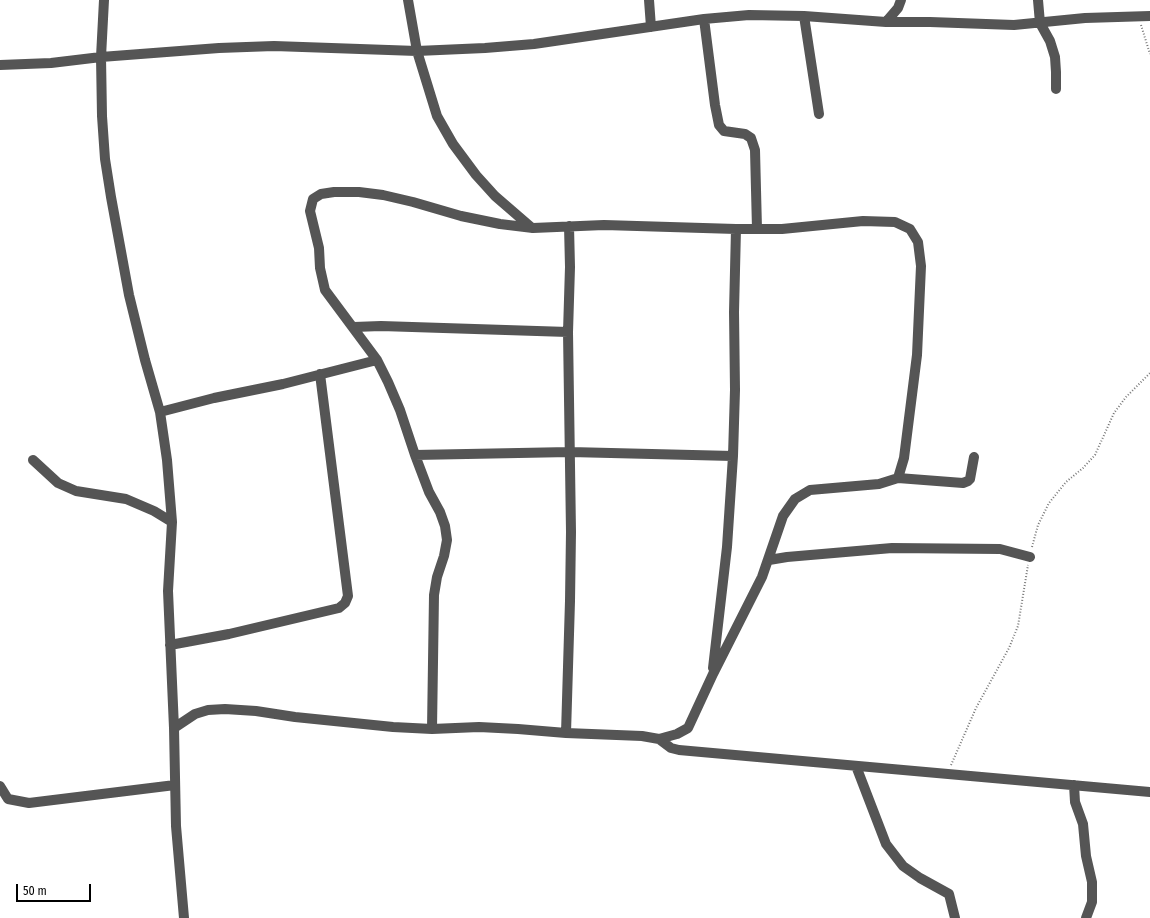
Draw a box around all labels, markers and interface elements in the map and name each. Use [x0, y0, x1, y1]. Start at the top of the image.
scale bar [18, 876, 93, 902]
text: 50 m [23, 884, 47, 898]

